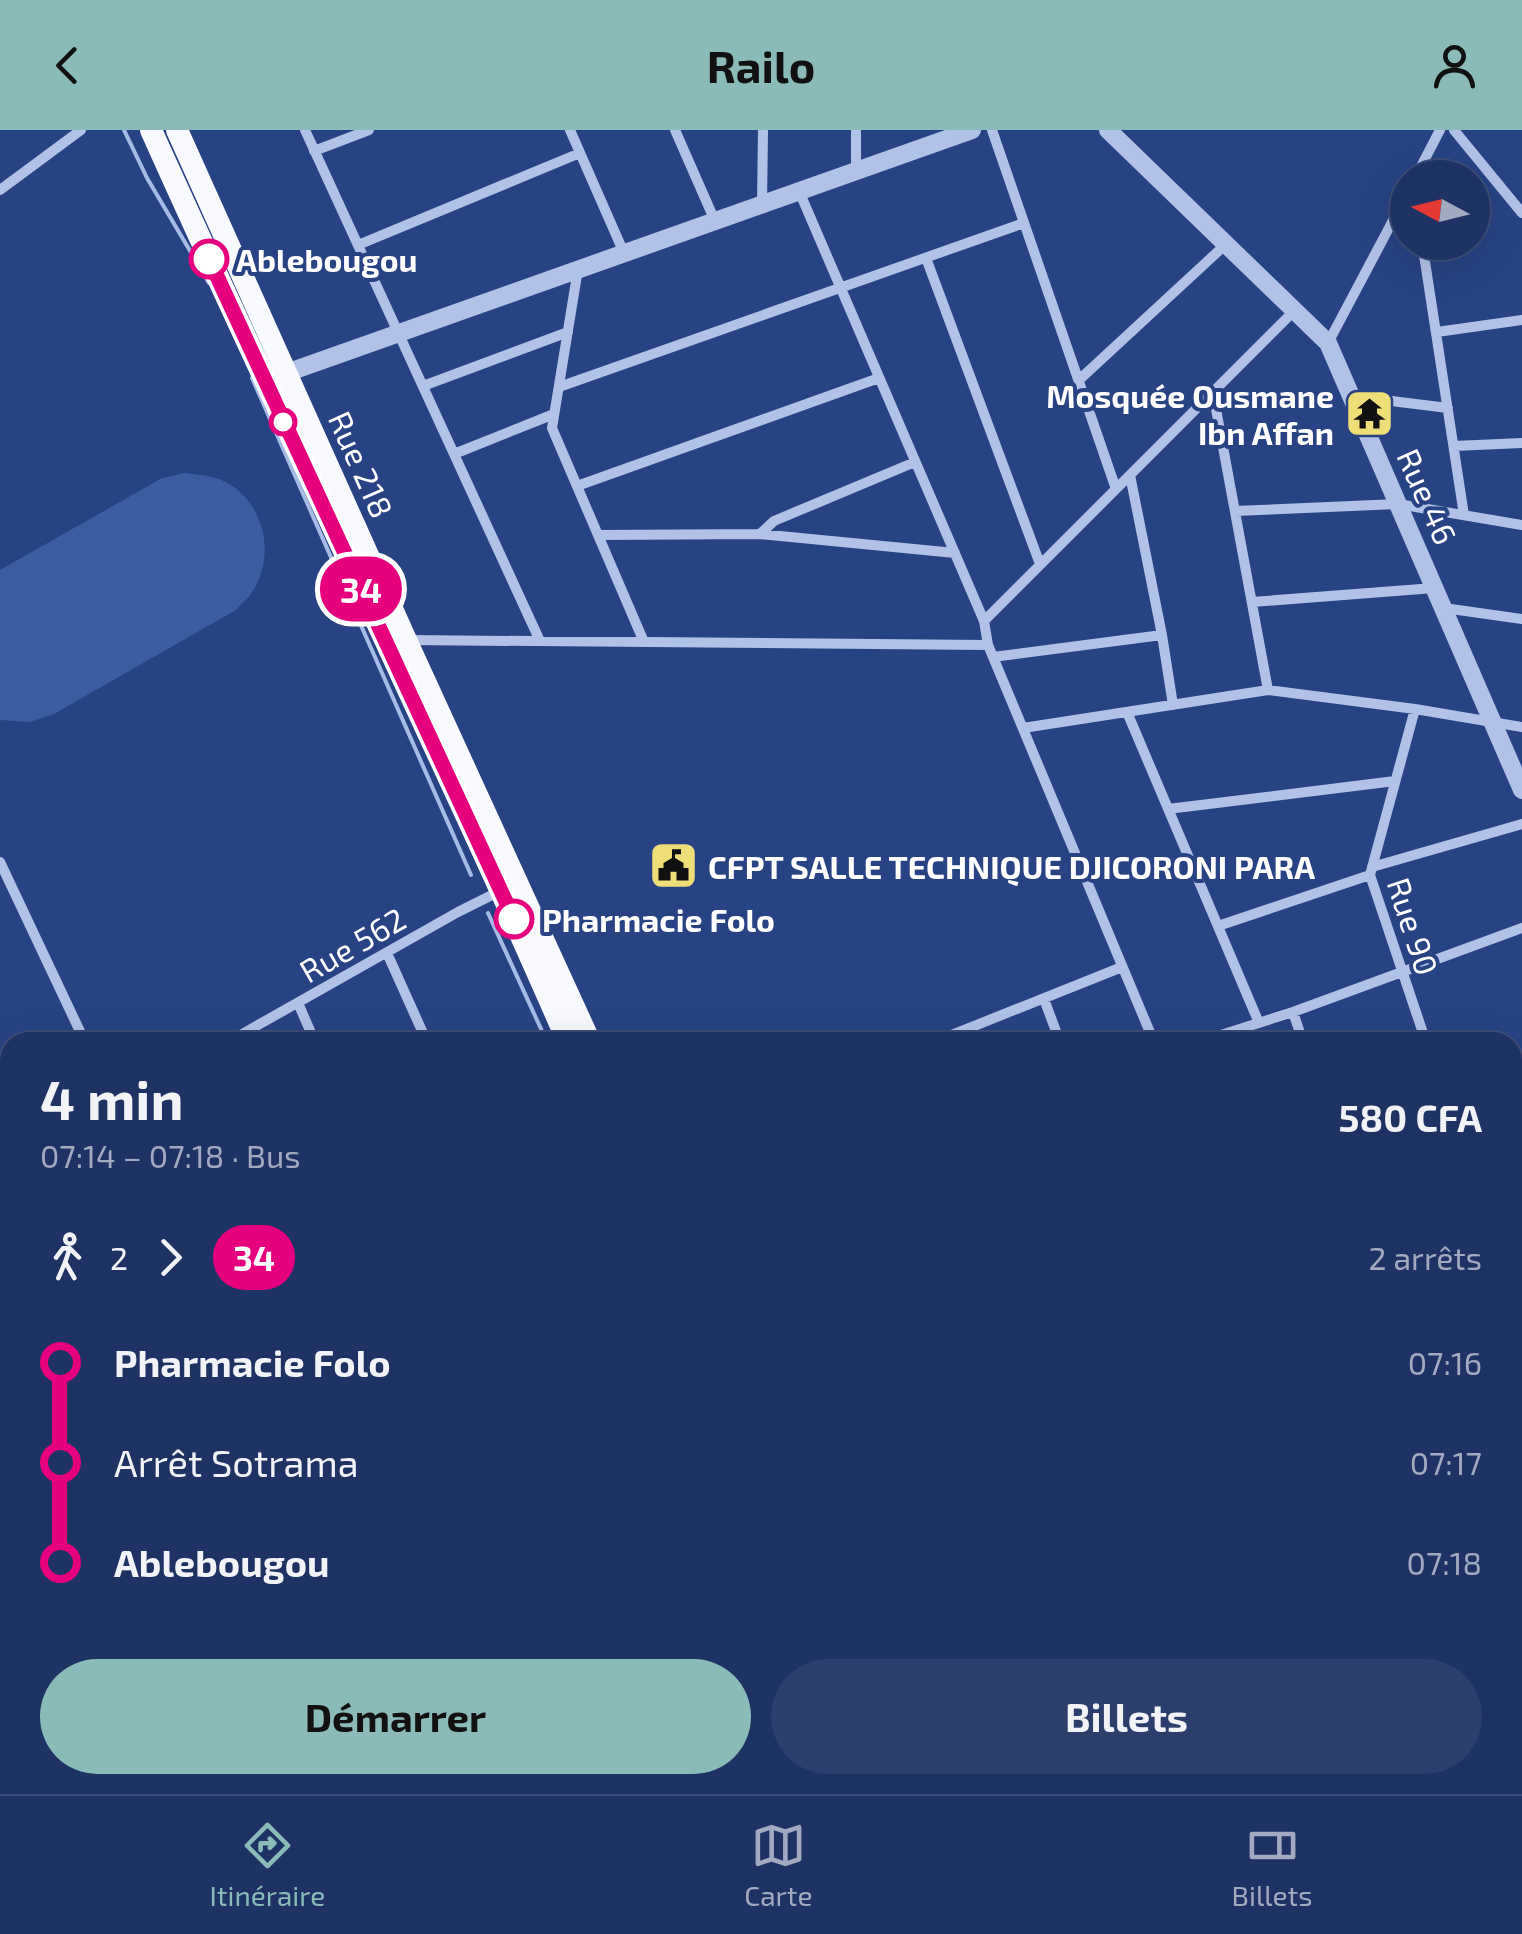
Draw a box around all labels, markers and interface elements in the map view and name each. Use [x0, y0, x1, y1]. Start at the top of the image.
icon: back [40, 38, 95, 93]
text: Railo [707, 38, 815, 92]
icon: person [1427, 38, 1482, 93]
north arrow [1390, 160, 1490, 260]
map controls [1390, 160, 1490, 260]
marker: Ablebougou [190, 240, 228, 278]
place label: Ablebougou [236, 240, 418, 278]
place label: Mosquée Ousmane Ibn Affan [1046, 376, 1334, 451]
temple icon: Mosquée Ousmane Ibn Affan [1343, 387, 1395, 439]
street label: Rue 218 [322, 405, 402, 523]
unlabelled marker [270, 409, 296, 435]
street label: Rue 46 [1390, 442, 1466, 550]
line badge: 34 [316, 556, 406, 622]
text: 34 [340, 568, 382, 610]
public building icon: CFPT SALLE TECHNIQUE DJICORONI PARA [647, 840, 699, 892]
place label: CFPT SALLE TECHNIQUE DJICORONI PARA [708, 847, 1315, 887]
street label: Rue 90 [1380, 873, 1448, 979]
street label: Rue 562 [292, 899, 412, 989]
marker: Pharmacie Folo [495, 900, 533, 938]
place label: Pharmacie Folo [542, 900, 775, 938]
text: 4 min [40, 1065, 184, 1131]
text: 580 CFA [1339, 1094, 1482, 1140]
text: 07:14 – 07:18 · Bus [40, 1136, 300, 1174]
icon: walk [40, 1230, 95, 1285]
icon: forward [143, 1230, 198, 1285]
text: 34 [233, 1236, 275, 1278]
text: 2 [110, 1238, 128, 1276]
text: 2 arrêts [1368, 1238, 1482, 1276]
text: Pharmacie Folo [114, 1339, 391, 1385]
text: 07:16 [1408, 1343, 1482, 1381]
text: Arrêt Sotrama [114, 1439, 359, 1485]
text: 07:17 [1410, 1443, 1482, 1481]
text: Ablebougou [114, 1539, 330, 1585]
text: 07:18 [1407, 1543, 1482, 1581]
button: Démarrer [40, 1659, 751, 1774]
button: Billets [771, 1659, 1482, 1774]
tab: Itinéraire [210, 1818, 325, 1912]
tab: Carte [744, 1818, 813, 1912]
tab: Billets [1232, 1818, 1312, 1912]

